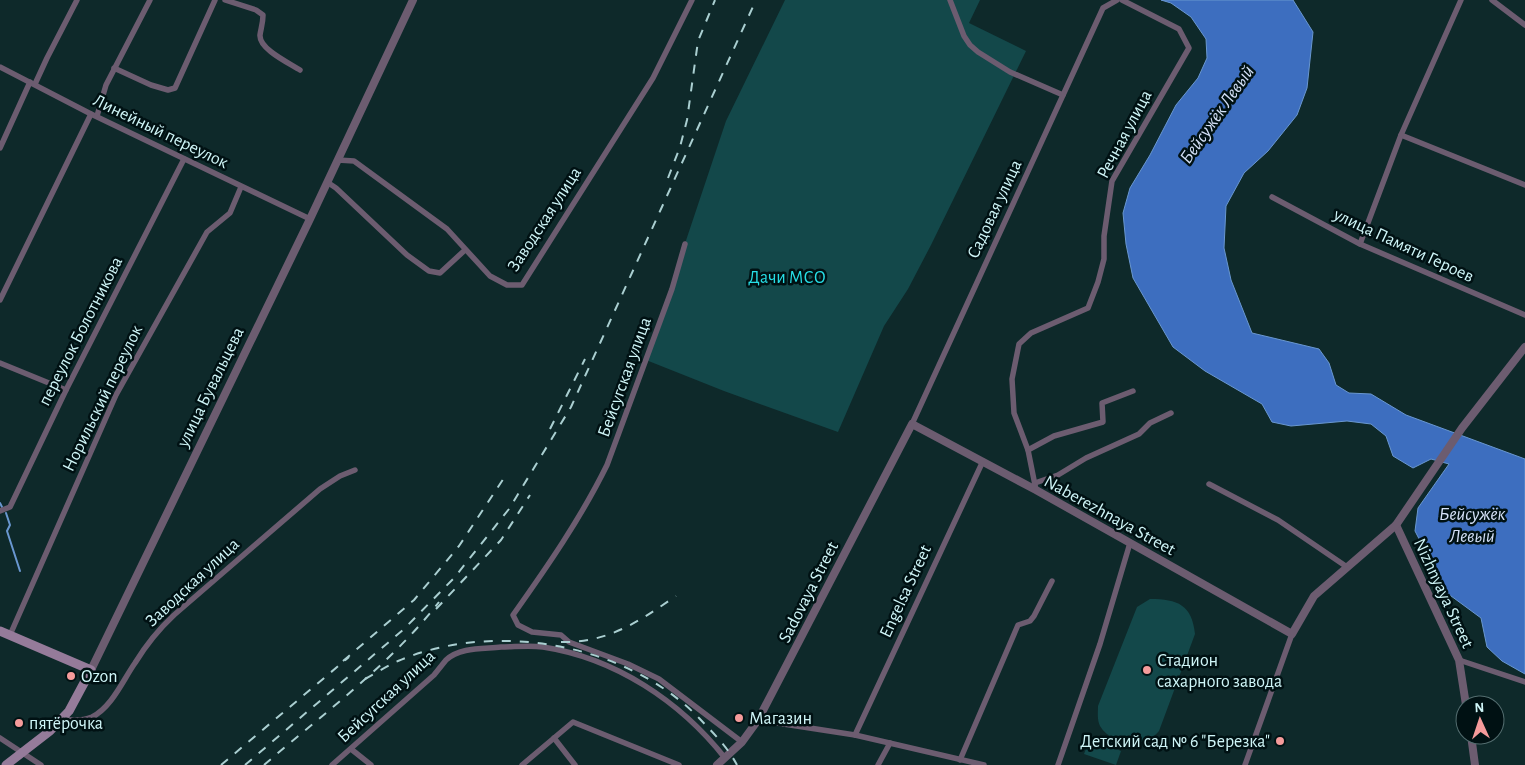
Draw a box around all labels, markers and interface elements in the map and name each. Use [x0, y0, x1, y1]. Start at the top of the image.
water label: Бейсужёк Левый [1177, 62, 1258, 167]
street label: Речная улица [1094, 87, 1156, 182]
street label: Линейный переулок [90, 91, 231, 173]
street label: Садовая улица [964, 157, 1026, 262]
street label: Заводская улица [504, 164, 585, 275]
street label: улица Памяти Героев [1330, 205, 1476, 286]
street label: переулок Болотникова [35, 254, 126, 409]
park label: Дачи МСО [748, 269, 826, 287]
street label: Бейсугская улица [595, 315, 655, 440]
street label: Норильский переулок [60, 322, 146, 474]
street label: улица Бувальцева [174, 325, 248, 451]
street label: Naberezhnaya Street [1041, 472, 1178, 559]
water label: Бейсужёк Левый [1439, 505, 1505, 546]
street label: Заводская улица [142, 535, 243, 630]
street label: Nizhnyaya Street [1410, 536, 1476, 651]
street label: Sadovaya Street [776, 539, 842, 646]
street label: Engelsa Street [877, 542, 935, 640]
street label: Бейсугская улица [334, 647, 439, 746]
place label: Стадион сахарного завода [1157, 652, 1282, 691]
marker: Стадион сахарного завода [1141, 664, 1153, 676]
place label: Ozon [81, 668, 118, 686]
marker: Ozon [65, 670, 77, 682]
north arrow [1455, 695, 1505, 745]
text: N [1474, 701, 1485, 715]
place label: Магазин [749, 710, 812, 728]
marker: Магазин [733, 712, 745, 724]
place label: пятёрочка [29, 715, 103, 733]
marker: пятёрочка [13, 717, 25, 729]
place label: Детский сад № 6 "Березка" [1080, 733, 1270, 751]
marker: Детский сад № 6 "Березка" [1274, 735, 1286, 747]

